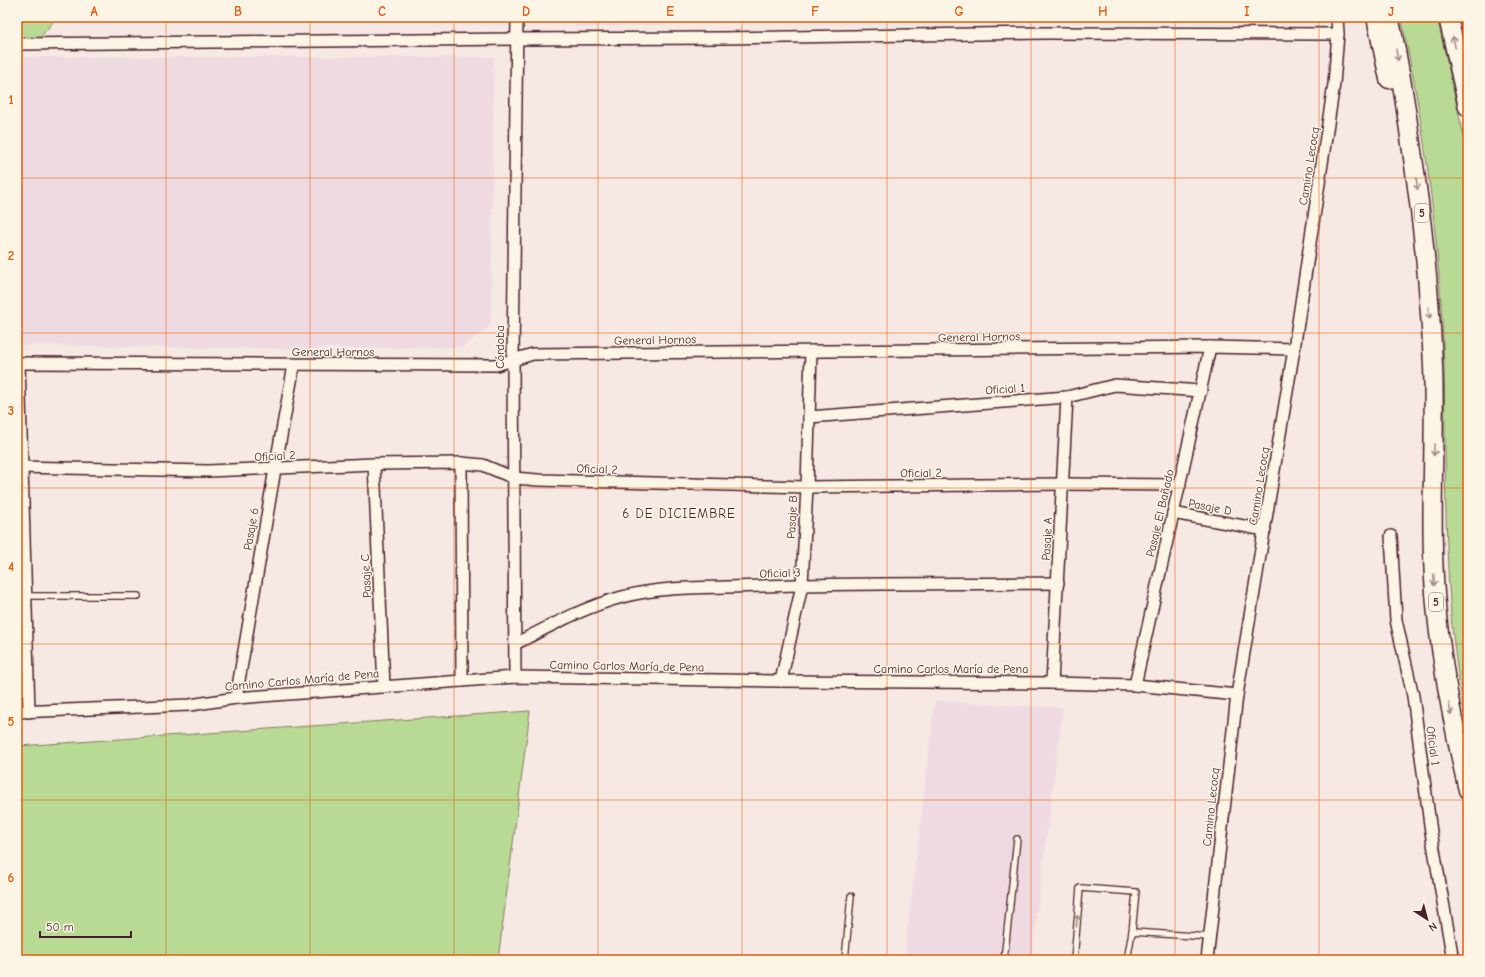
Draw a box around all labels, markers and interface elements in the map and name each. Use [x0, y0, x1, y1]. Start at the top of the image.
text: A [90, 4, 98, 19]
text: B [234, 4, 242, 19]
text: C [378, 4, 386, 19]
text: D [522, 4, 530, 19]
text: E [666, 4, 674, 19]
text: F [811, 4, 819, 19]
text: G [954, 4, 964, 19]
text: H [1098, 4, 1108, 19]
text: I [1244, 4, 1250, 19]
text: J [1388, 4, 1394, 19]
one-way arrow [1449, 36, 1457, 49]
one-way arrow [1393, 48, 1401, 61]
text: 1 [8, 92, 14, 107]
street label: Camino Lecocq [1296, 126, 1322, 206]
one-way arrow [1413, 177, 1421, 190]
road number: 5 [1415, 204, 1429, 222]
text: 2 [8, 248, 14, 263]
one-way arrow [1426, 306, 1433, 319]
street label: Córdoba [493, 325, 507, 369]
street label: General Hornos [938, 329, 1020, 345]
street label: General Hornos [614, 332, 696, 348]
street label: General Hornos [292, 345, 374, 359]
street label: Oficial 1 [985, 381, 1026, 397]
text: 3 [8, 403, 14, 418]
one-way arrow [1430, 443, 1437, 456]
street label: Camino Lecocq [1246, 446, 1272, 526]
street label: Oficial 2 [254, 448, 296, 464]
street label: Oficial 2 [576, 461, 618, 477]
street label: Oficial 2 [900, 466, 942, 480]
street label: Pasaje El Bañado [1143, 468, 1177, 558]
street label: Pasaje B [784, 495, 800, 539]
street label: Pasaje D [1187, 496, 1233, 518]
district label: 6 DE DICIEMBRE [622, 506, 736, 521]
street label: Pasaje 6 [240, 507, 262, 551]
street label: Pasaje A [1039, 517, 1055, 561]
street label: Pasaje C [358, 554, 374, 598]
text: 4 [8, 559, 14, 574]
street label: Oficial 3 [759, 565, 801, 581]
one-way arrow [1431, 573, 1438, 586]
road number: 5 [1429, 593, 1443, 611]
street label: Camino Carlos María de Pena [549, 658, 705, 674]
street label: Camino Carlos María de Pena [874, 662, 1028, 676]
street label: Camino Carlos María de Pena [224, 666, 380, 694]
one-way arrow [1447, 702, 1455, 715]
text: 5 [8, 714, 15, 729]
street label: Oficial 1 [1423, 725, 1443, 767]
street label: Camino Lecocq [1200, 767, 1222, 847]
text: 6 [8, 870, 15, 885]
north arrow [1407, 899, 1447, 939]
scale bar [40, 913, 131, 939]
one-way arrow [1074, 915, 1081, 928]
text: N [1426, 919, 1439, 934]
text: 50 m [46, 920, 74, 934]

